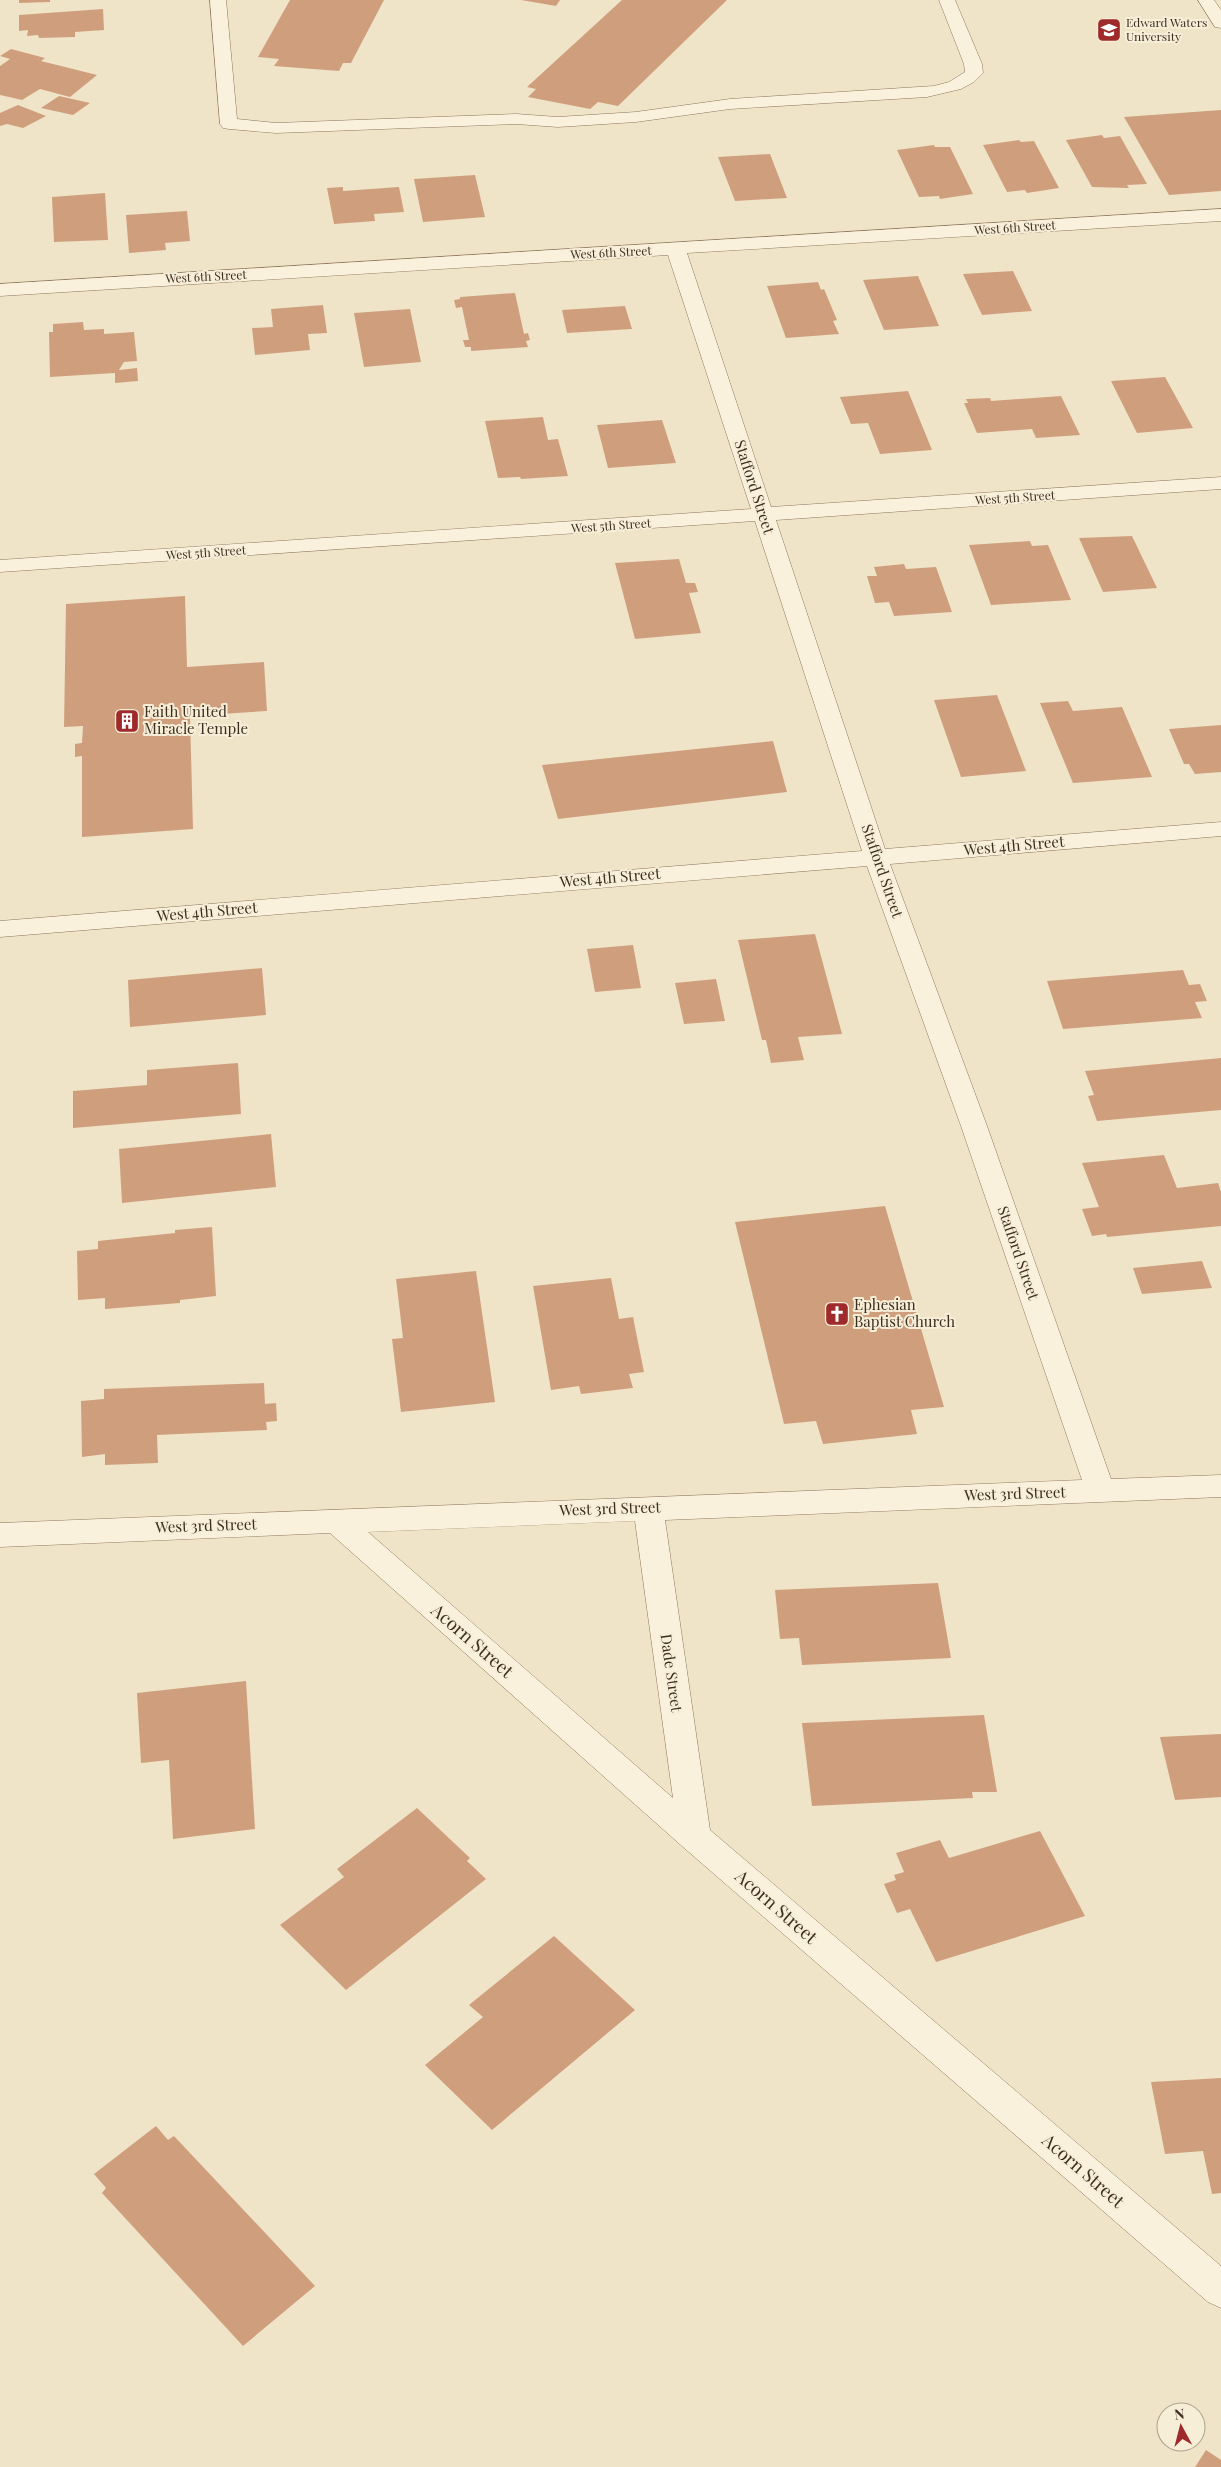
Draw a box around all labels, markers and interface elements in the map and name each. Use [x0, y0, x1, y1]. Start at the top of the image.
place label: Edward Waters University [1126, 14, 1207, 44]
school or university icon: Edward Waters University [1096, 17, 1122, 43]
street label: West 6th Street [973, 216, 1057, 238]
street label: West 6th Street [569, 242, 653, 262]
street label: West 6th Street [164, 266, 248, 286]
street label: Stafford Street [730, 437, 780, 537]
street label: West 5th Street [973, 486, 1056, 508]
street label: West 5th Street [569, 514, 652, 536]
street label: West 5th Street [164, 541, 247, 563]
place label: Faith United Miracle Temple [144, 701, 248, 738]
building icon: Faith United Miracle Temple [114, 708, 140, 734]
street label: Stafford Street [858, 821, 909, 921]
street label: West 4th Street [962, 831, 1066, 859]
street label: West 4th Street [558, 863, 662, 891]
street label: West 4th Street [155, 897, 259, 925]
street label: Stafford Street [994, 1203, 1045, 1303]
place label: Ephesian Baptist Church [854, 1294, 955, 1331]
church icon: Ephesian Baptist Church [824, 1301, 850, 1327]
street label: West 3rd Street [963, 1481, 1067, 1505]
street label: West 3rd Street [558, 1496, 662, 1520]
street label: West 3rd Street [154, 1513, 258, 1537]
street label: Acorn Street [426, 1597, 519, 1683]
street label: Dade Street [657, 1633, 687, 1714]
street label: Acorn Street [730, 1863, 823, 1949]
street label: Acorn Street [1037, 2127, 1130, 2213]
north arrow [1156, 2402, 1206, 2452]
text: N [1173, 2404, 1186, 2424]

